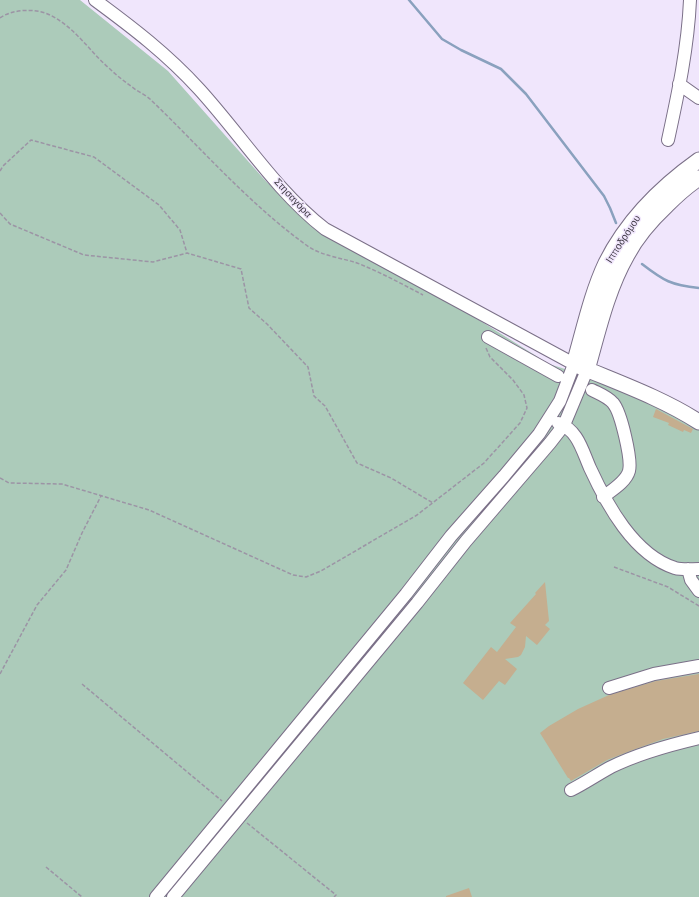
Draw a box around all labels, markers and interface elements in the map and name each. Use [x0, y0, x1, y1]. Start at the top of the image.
street label: Στησαγόρα [272, 176, 314, 220]
street label: Ιπποδρόμου [603, 213, 643, 265]

